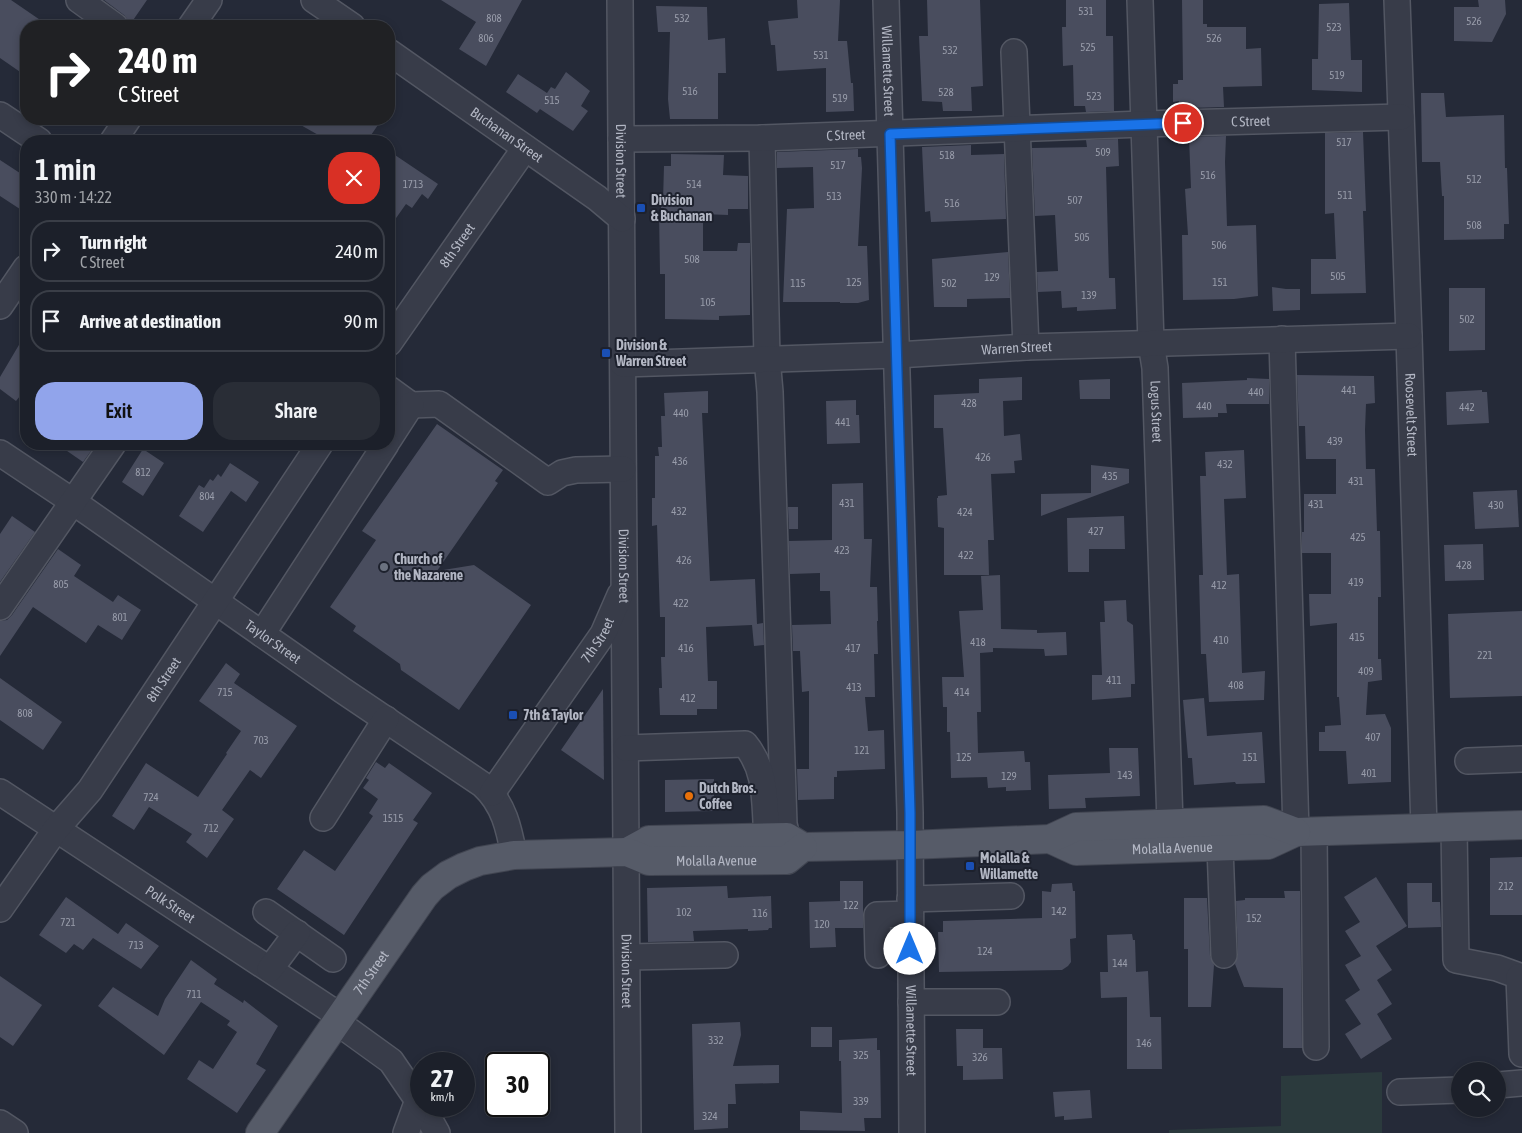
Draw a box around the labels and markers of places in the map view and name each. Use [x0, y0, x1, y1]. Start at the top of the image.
pin [1162, 102, 1204, 144]
place label: Division & Buchanan [651, 192, 712, 224]
marker: Division & Buchanan [635, 202, 647, 214]
place label: Division & Warren Street [615, 337, 686, 369]
marker: Division & Warren Street [600, 347, 612, 359]
place label: Church of the Nazarene [393, 551, 463, 583]
marker: Church of the Nazarene [378, 561, 390, 573]
place label: 7th & Taylor [523, 707, 584, 723]
marker: 7th & Taylor [507, 709, 519, 721]
place label: Dutch Bros. Coffee [699, 780, 757, 812]
marker: Dutch Bros. Coffee [683, 790, 695, 802]
place label: Molalla & Willamette [979, 850, 1038, 882]
marker: Molalla & Willamette [964, 860, 976, 872]

